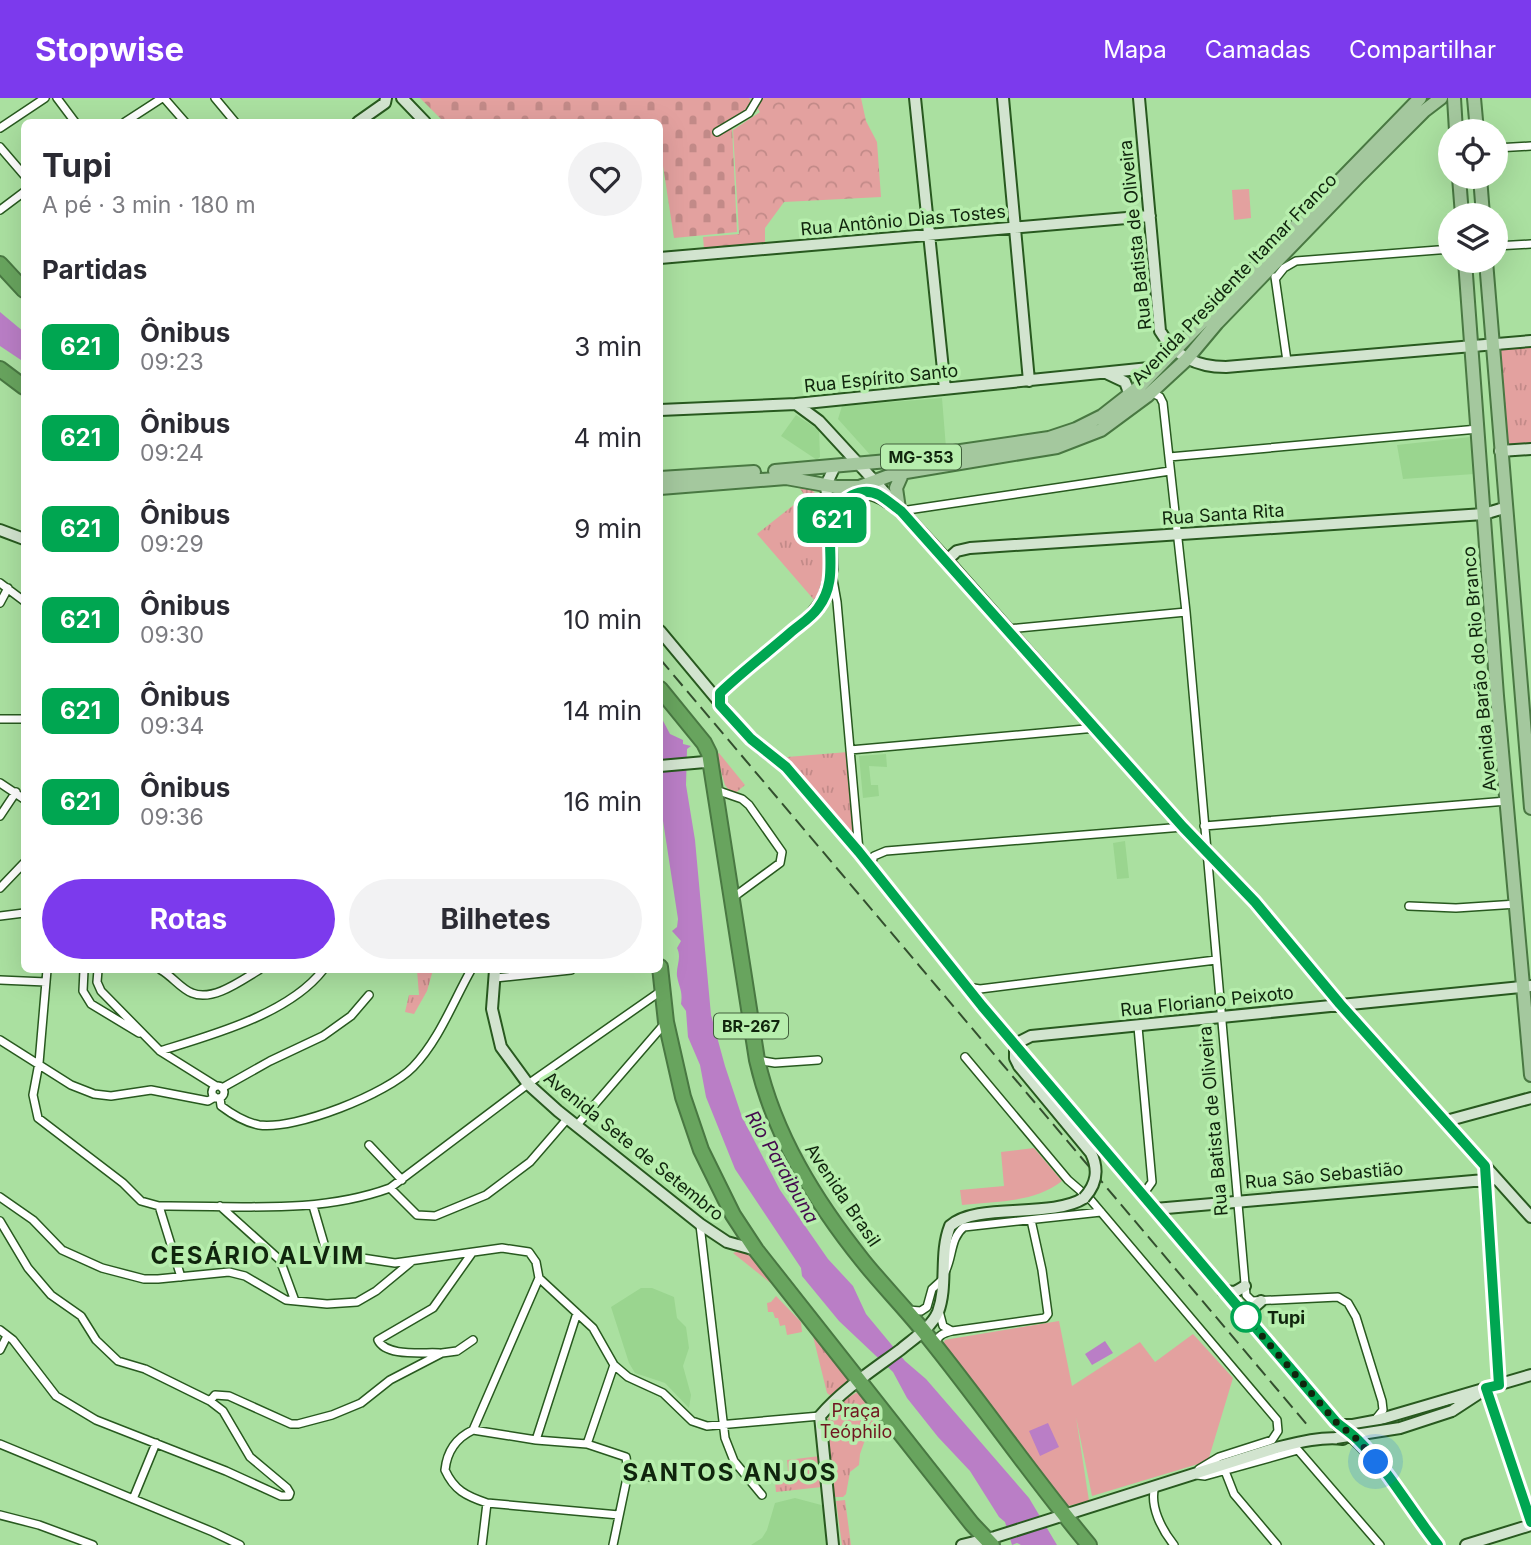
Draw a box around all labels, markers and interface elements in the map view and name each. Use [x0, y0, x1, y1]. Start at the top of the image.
text: Stopwise [35, 29, 184, 69]
text: Mapa [1103, 35, 1167, 64]
text: Camadas [1205, 35, 1311, 64]
text: Compartilhar [1349, 35, 1496, 64]
map controls [1438, 119, 1508, 273]
button: locate [1438, 119, 1508, 189]
street label: Rua Batista de Oliveira [1115, 139, 1155, 331]
button: heart [568, 142, 642, 216]
text: Tupi [42, 145, 112, 185]
street label: Avenida Presidente Itamar Franco [1127, 169, 1341, 389]
text: A pé · 3 min · 180 m [42, 191, 256, 219]
street label: Rua Antônio Dias Tostes [799, 201, 1007, 239]
button: layers [1438, 203, 1508, 273]
text: Partidas [42, 254, 147, 285]
text: Ônibus [140, 317, 230, 348]
text: 3 min [574, 331, 642, 362]
text: 621 [60, 332, 101, 361]
text: 09:23 [140, 348, 204, 376]
street label: Rua Espírito Santo [803, 359, 959, 397]
text: Ônibus [140, 408, 230, 439]
text: 4 min [573, 422, 642, 453]
text: 621 [60, 423, 101, 452]
text: 09:24 [140, 439, 204, 467]
road number: MG-353 [881, 444, 961, 470]
line badge: 621 [792, 497, 872, 543]
text: Ônibus [140, 499, 230, 530]
street label: Rua Santa Rita [1161, 499, 1285, 529]
text: 621 [811, 505, 853, 534]
text: 9 min [574, 513, 642, 544]
text: 621 [60, 514, 101, 543]
text: 09:29 [140, 530, 204, 558]
street label: Avenida Barão do Rio Branco [1458, 545, 1500, 793]
text: Ônibus [140, 590, 230, 621]
text: 10 min [563, 604, 642, 635]
text: 621 [60, 605, 101, 634]
text: 09:30 [140, 621, 204, 649]
text: Ônibus [140, 681, 230, 712]
text: 14 min [563, 695, 642, 726]
text: 621 [60, 696, 101, 725]
text: 09:34 [140, 712, 204, 740]
text: Ônibus [140, 772, 230, 803]
text: 16 min [564, 786, 642, 817]
text: 621 [60, 787, 101, 816]
text: 09:36 [140, 803, 204, 831]
button: Rotas [42, 879, 335, 959]
button: Bilhetes [349, 879, 642, 959]
street label: Rua Floriano Peixoto [1119, 981, 1295, 1021]
road number: BR-267 [714, 1014, 788, 1038]
street label: Rua Batista de Oliveira [1194, 1025, 1232, 1217]
street label: Avenida Sete de Setembro [540, 1067, 728, 1225]
water label: Rio Paraibuna [740, 1107, 824, 1228]
street label: Avenida Brasil [801, 1140, 885, 1250]
street label: Rua São Sebastião [1244, 1158, 1404, 1192]
district label: CESÁRIO ALVIM [151, 1241, 365, 1270]
marker: Tupi [1231, 1302, 1261, 1332]
place label: Tupi [1267, 1307, 1305, 1328]
park label: Praça Teóphilo [820, 1400, 892, 1442]
your location [1358, 1444, 1393, 1479]
district label: SANTOS ANJOS [622, 1458, 838, 1487]

